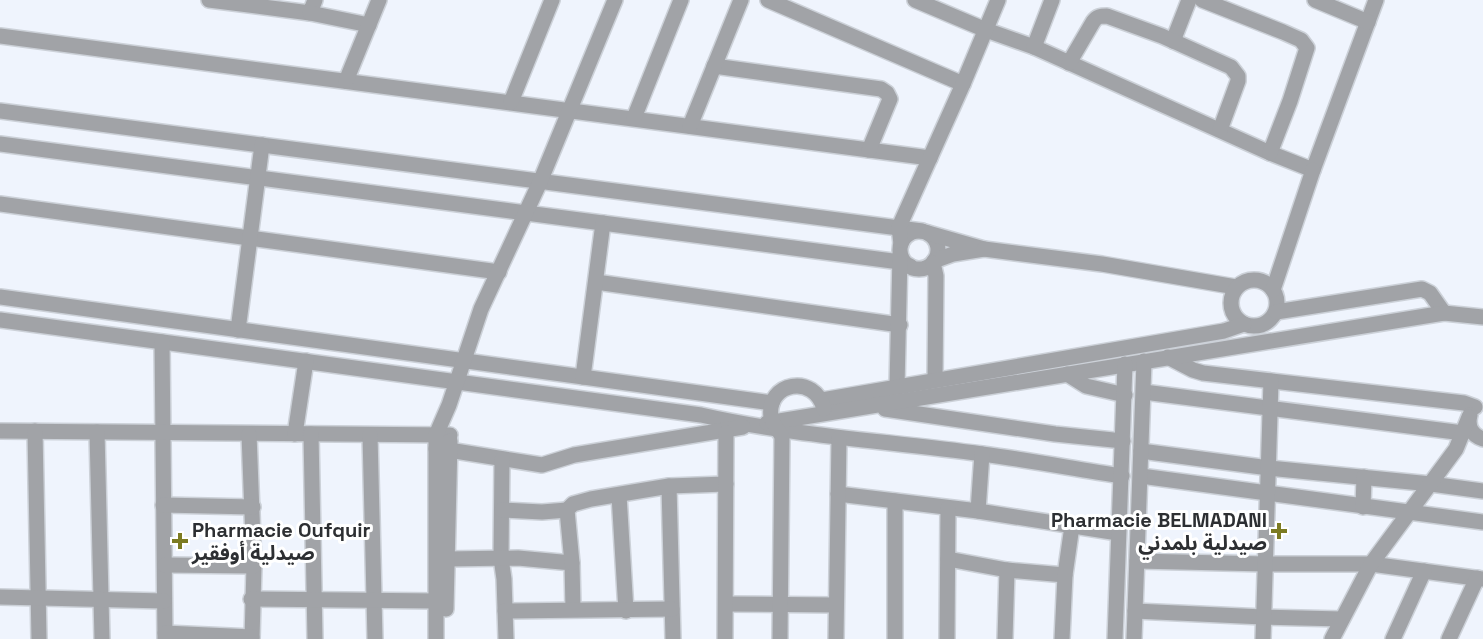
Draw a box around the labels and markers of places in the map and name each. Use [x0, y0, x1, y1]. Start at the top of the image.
place label: Pharmacie BELMADANI صيدلية بلمدني [1051, 507, 1267, 560]
place label: Pharmacie Oufquir صيدلية أوفقير [191, 517, 371, 566]
marker: Pharmacie BELMADANI صيدلية بلمدني [1272, 524, 1286, 538]
marker: Pharmacie Oufquir صيدلية أوفقير [173, 534, 187, 548]

